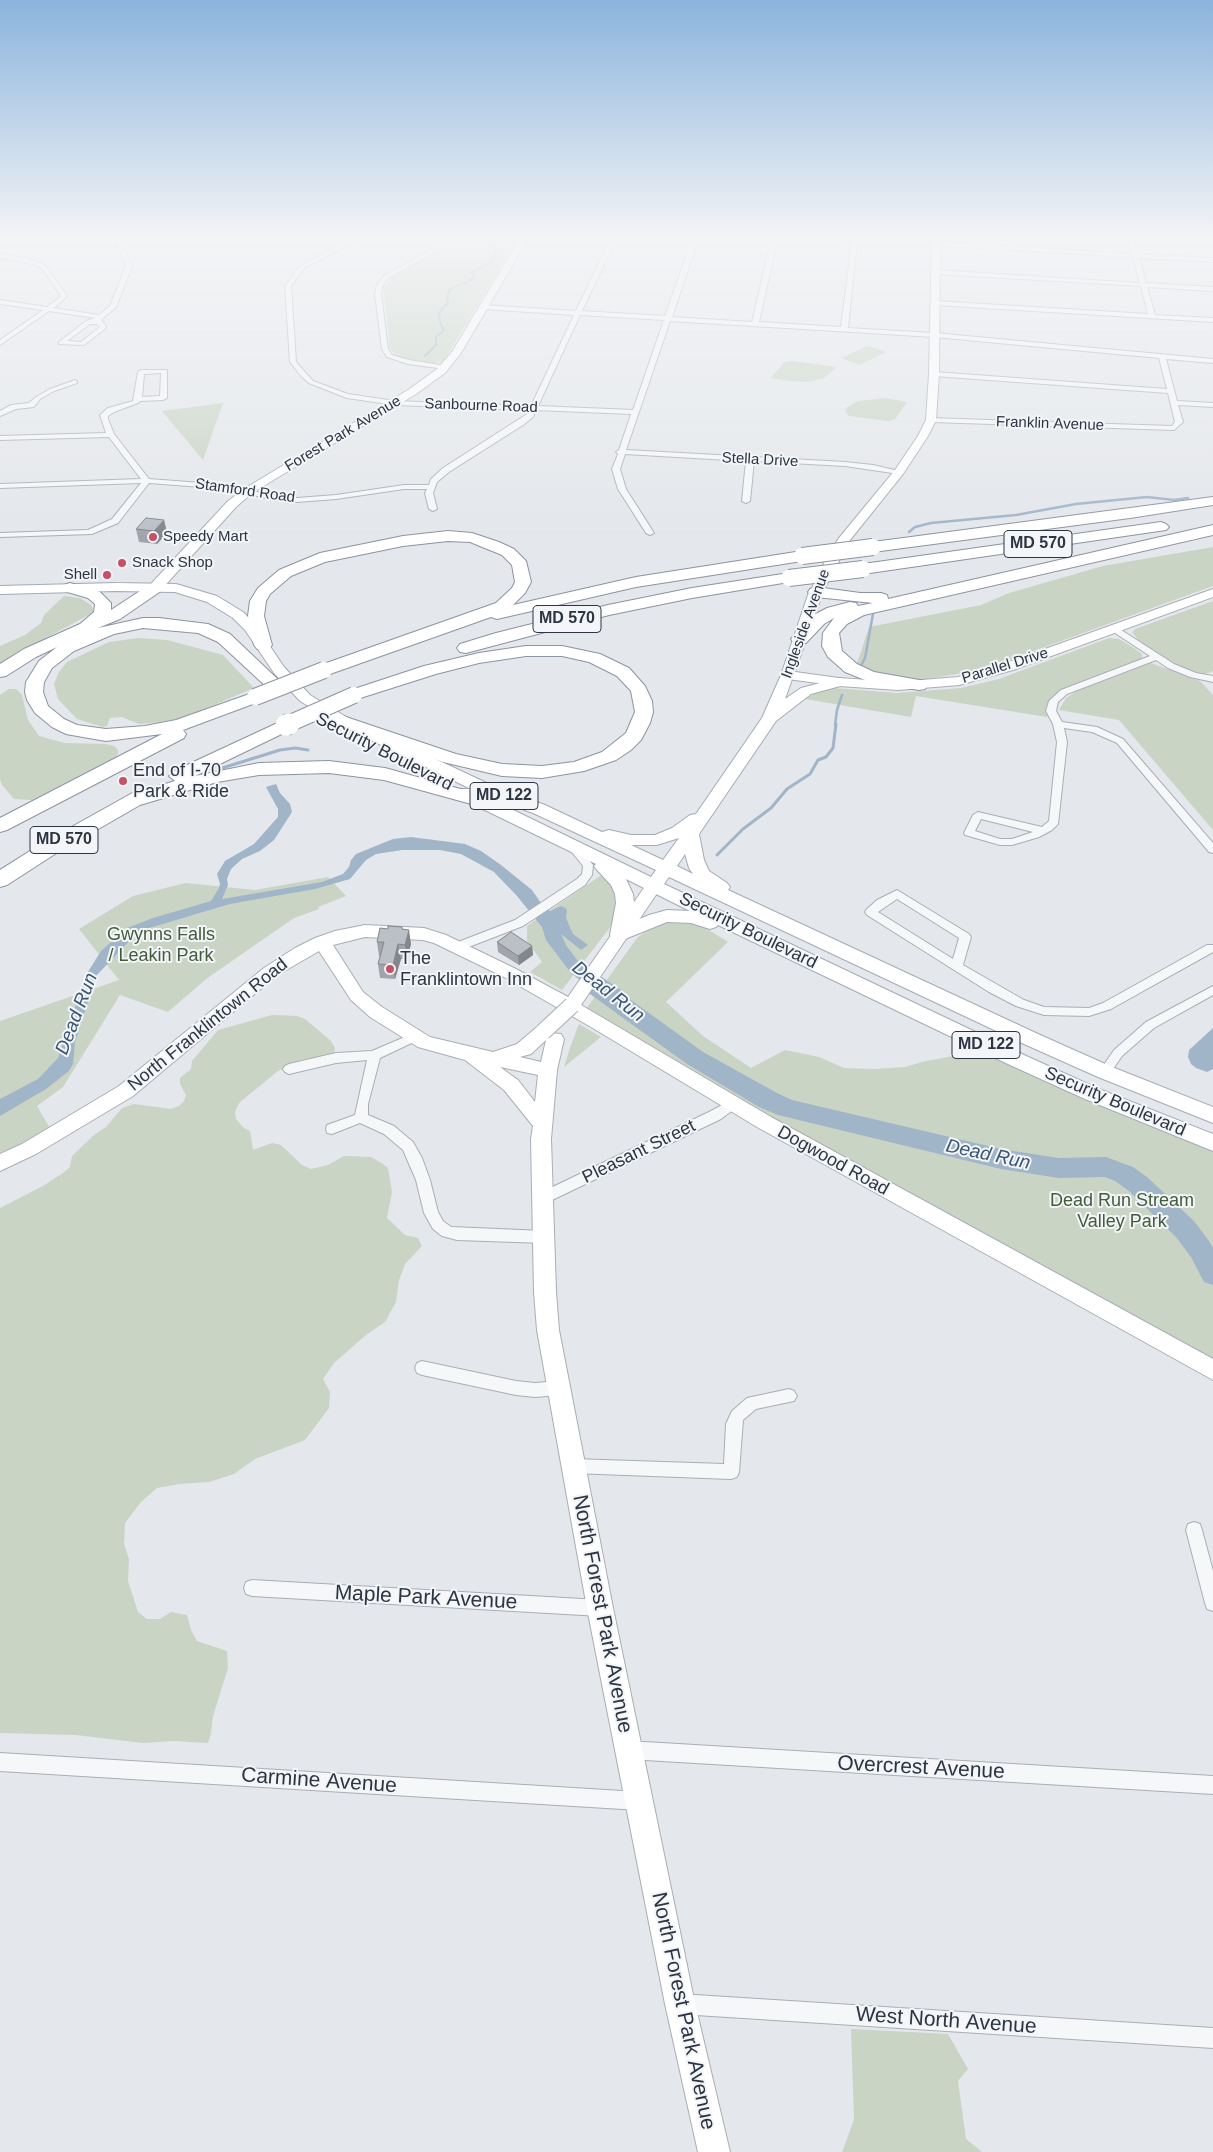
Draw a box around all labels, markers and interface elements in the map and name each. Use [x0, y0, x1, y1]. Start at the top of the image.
street label: Forest Park Avenue [282, 392, 404, 476]
street label: Sanbourne Road [424, 395, 538, 417]
street label: Franklin Avenue [996, 413, 1104, 435]
street label: Stella Drive [721, 449, 799, 471]
street label: Stamford Road [194, 475, 296, 507]
place label: Speedy Mart [163, 528, 248, 546]
road number: MD 570 [1004, 530, 1072, 558]
marker: Speedy Mart [147, 531, 159, 543]
place label: Snack Shop [132, 554, 213, 572]
marker: Snack Shop [116, 557, 128, 569]
place label: Shell [64, 566, 97, 584]
street label: Ingleside Avenue [778, 567, 834, 681]
marker: Shell [101, 569, 113, 581]
road number: MD 570 [533, 606, 601, 632]
street label: Parallel Drive [960, 644, 1050, 688]
street label: Security Boulevard [312, 708, 456, 796]
place label: End of I-70 Park & Ride [133, 760, 229, 802]
marker: End of I-70 Park & Ride [117, 775, 129, 787]
road number: MD 122 [470, 782, 538, 809]
road number: MD 570 [30, 826, 98, 854]
street label: Security Boulevard [675, 888, 821, 974]
park label: Gwynns Falls / Leakin Park [107, 924, 215, 966]
place label: The Franklintown Inn [400, 948, 532, 991]
street label: North Franklintown Road [124, 954, 292, 1096]
water label: Dead Run [567, 957, 649, 1027]
marker: The Franklintown Inn [384, 963, 396, 975]
water label: Dead Run [51, 970, 103, 1058]
road number: MD 122 [952, 1032, 1020, 1058]
street label: Security Boulevard [1041, 1063, 1189, 1141]
street label: Pleasant Street [579, 1115, 699, 1189]
street label: Dogwood Road [774, 1121, 892, 1201]
water label: Dead Run [944, 1135, 1032, 1175]
park label: Dead Run Stream Valley Park [1050, 1190, 1194, 1232]
street label: North Forest Park Avenue [567, 1493, 637, 1735]
street label: Maple Park Avenue [334, 1581, 518, 1615]
street label: Overcrest Avenue [837, 1751, 1005, 1785]
street label: Carmine Avenue [240, 1763, 398, 1799]
street label: North Forest Park Avenue [645, 1890, 721, 2132]
street label: West North Avenue [855, 2002, 1037, 2040]

